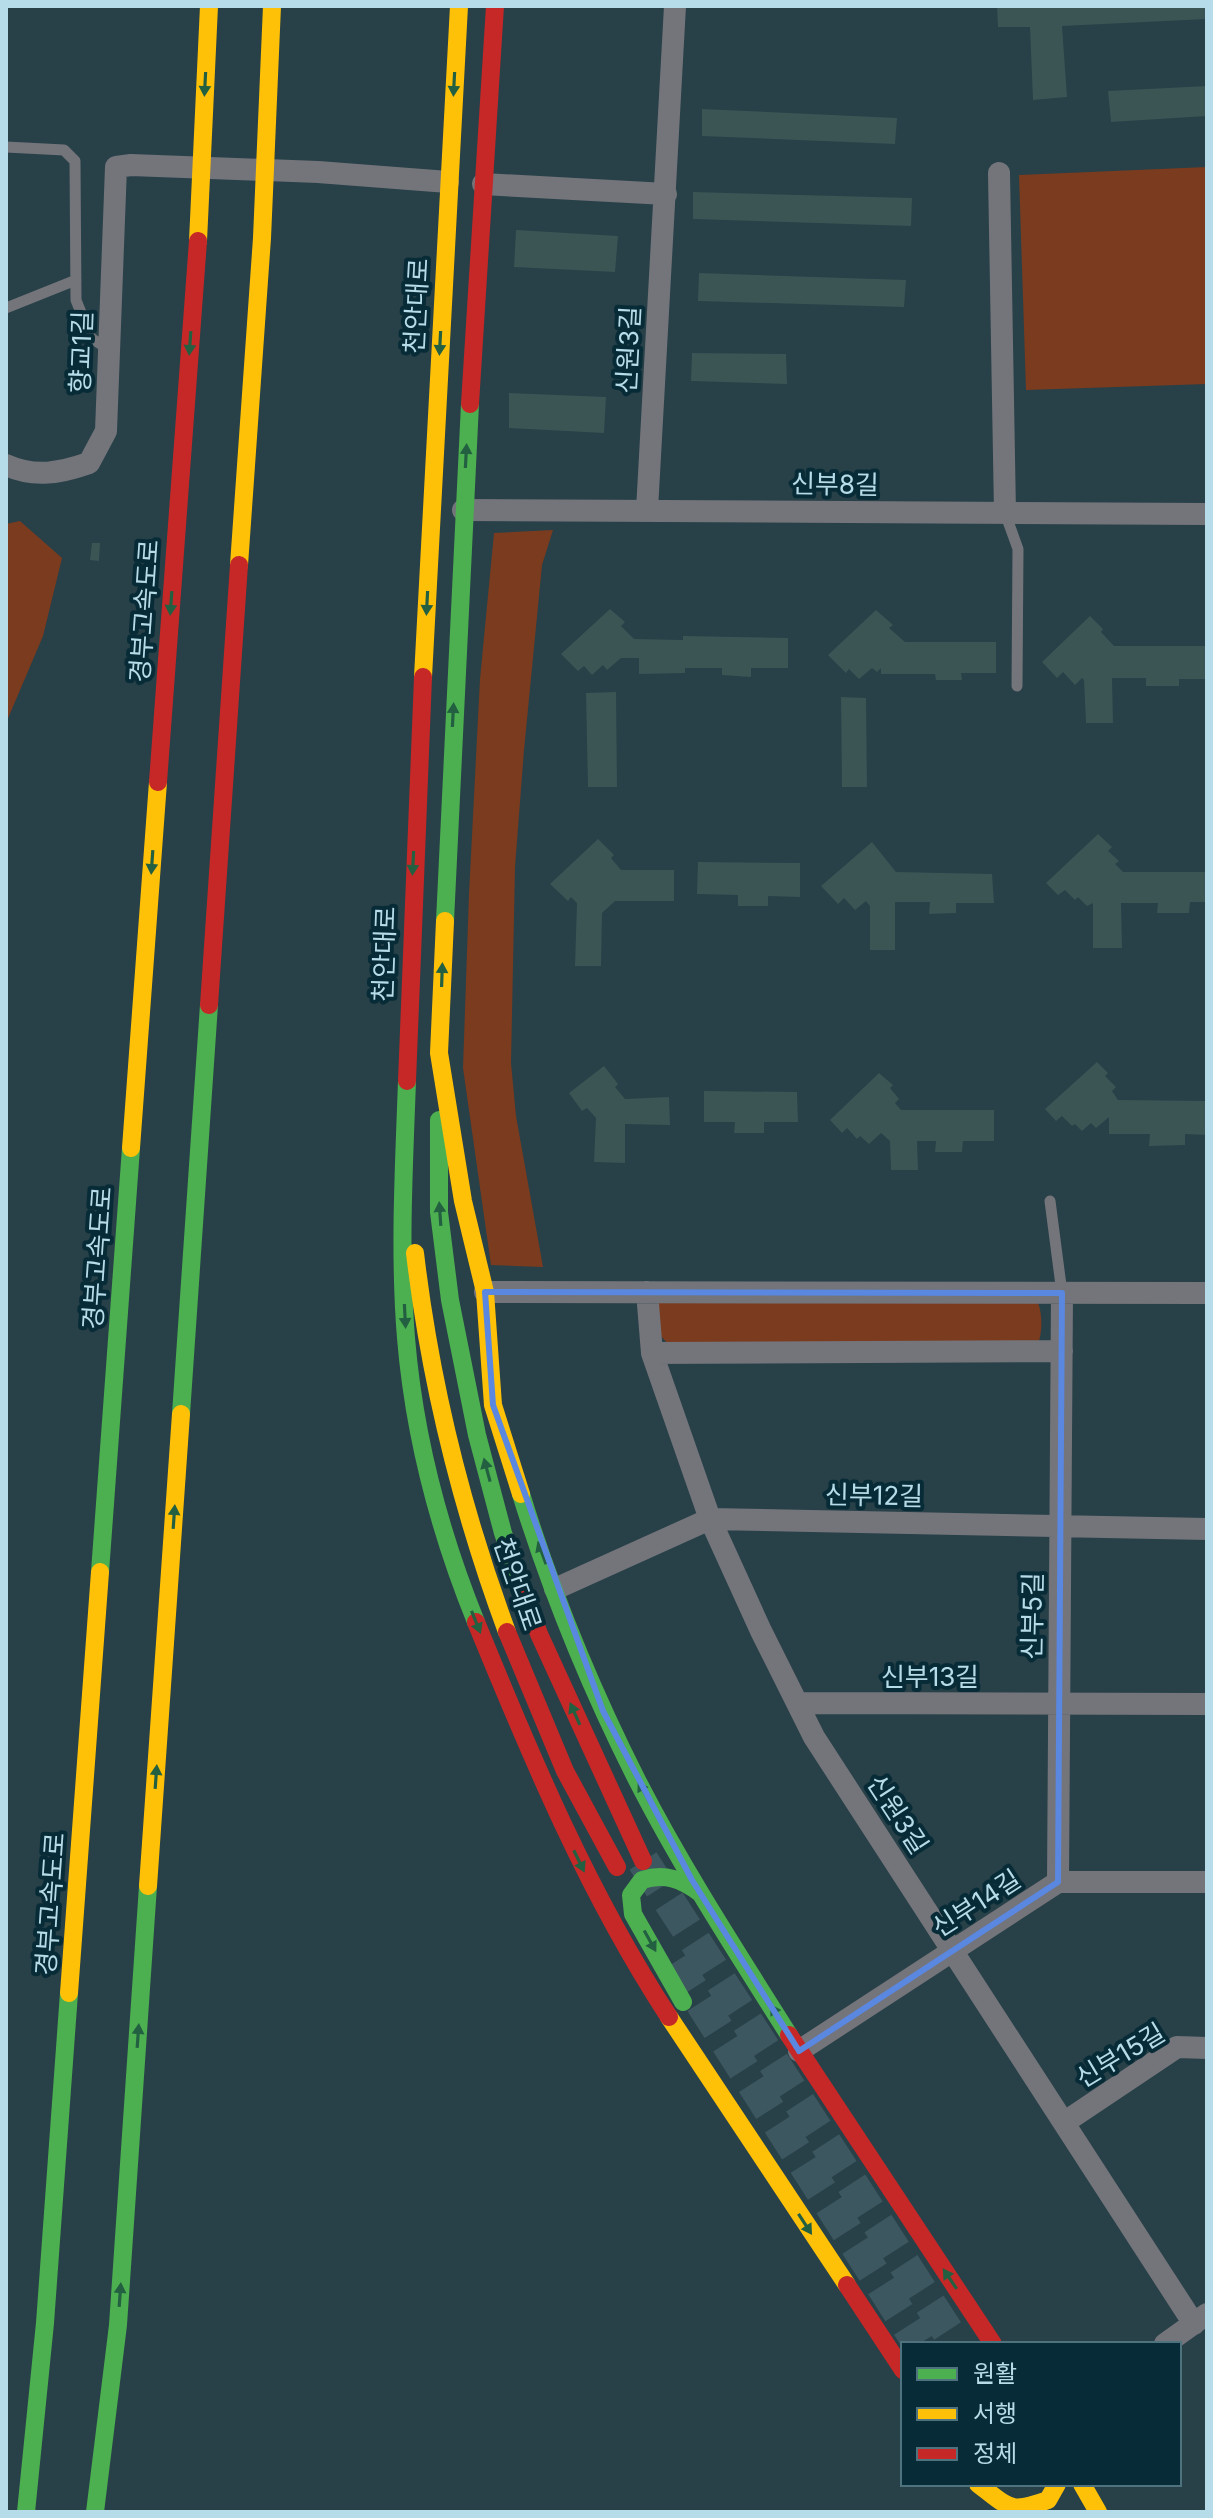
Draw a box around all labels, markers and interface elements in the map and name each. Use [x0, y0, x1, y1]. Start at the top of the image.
one-way arrow [198, 72, 211, 97]
one-way arrow [448, 72, 461, 97]
street label: 천안대로 [398, 257, 434, 355]
street label: 신원3길 [610, 305, 646, 395]
street label: 향교1길 [64, 310, 98, 394]
one-way arrow [183, 331, 196, 356]
one-way arrow [433, 331, 446, 356]
one-way arrow [460, 443, 473, 468]
street label: 신부8길 [791, 468, 879, 500]
street label: 경부고속도로 [124, 538, 164, 684]
one-way arrow [164, 591, 177, 616]
one-way arrow [420, 591, 433, 616]
one-way arrow [447, 702, 460, 727]
one-way arrow [145, 850, 158, 875]
one-way arrow [407, 851, 420, 876]
street label: 천안대로 [367, 906, 401, 1002]
one-way arrow [436, 962, 449, 987]
street label: 경부고속도로 [77, 1185, 117, 1331]
one-way arrow [433, 1201, 446, 1226]
one-way arrow [398, 1304, 411, 1329]
one-way arrow [480, 1457, 492, 1482]
street label: 신부12길 [825, 1479, 923, 1511]
one-way arrow [168, 1504, 181, 1529]
street label: 천안대로 [488, 1534, 548, 1634]
one-way arrow [535, 1541, 548, 1565]
street label: 신부5길 [1016, 1572, 1048, 1660]
one-way arrow [469, 1610, 482, 1634]
street label: 신부13길 [881, 1661, 979, 1692]
one-way arrow [568, 1702, 582, 1726]
one-way arrow [150, 1764, 163, 1789]
street label: 신원3길 [861, 1769, 935, 1859]
one-way arrow [637, 1780, 650, 1803]
street label: 경부고속도로 [30, 1831, 70, 1977]
one-way arrow [572, 1849, 586, 1872]
street label: 신부14길 [926, 1863, 1026, 1943]
one-way arrow [643, 1930, 657, 1952]
one-way arrow [770, 2004, 784, 2026]
street label: 신부15길 [1070, 2016, 1170, 2094]
one-way arrow [132, 2023, 145, 2048]
one-way arrow [797, 2213, 811, 2235]
one-way arrow [944, 2268, 958, 2290]
one-way arrow [114, 2282, 127, 2307]
legend [901, 2342, 1181, 2486]
text: 원활 [973, 2359, 1017, 2388]
text: 서행 [973, 2399, 1017, 2428]
text: 정체 [973, 2439, 1017, 2468]

